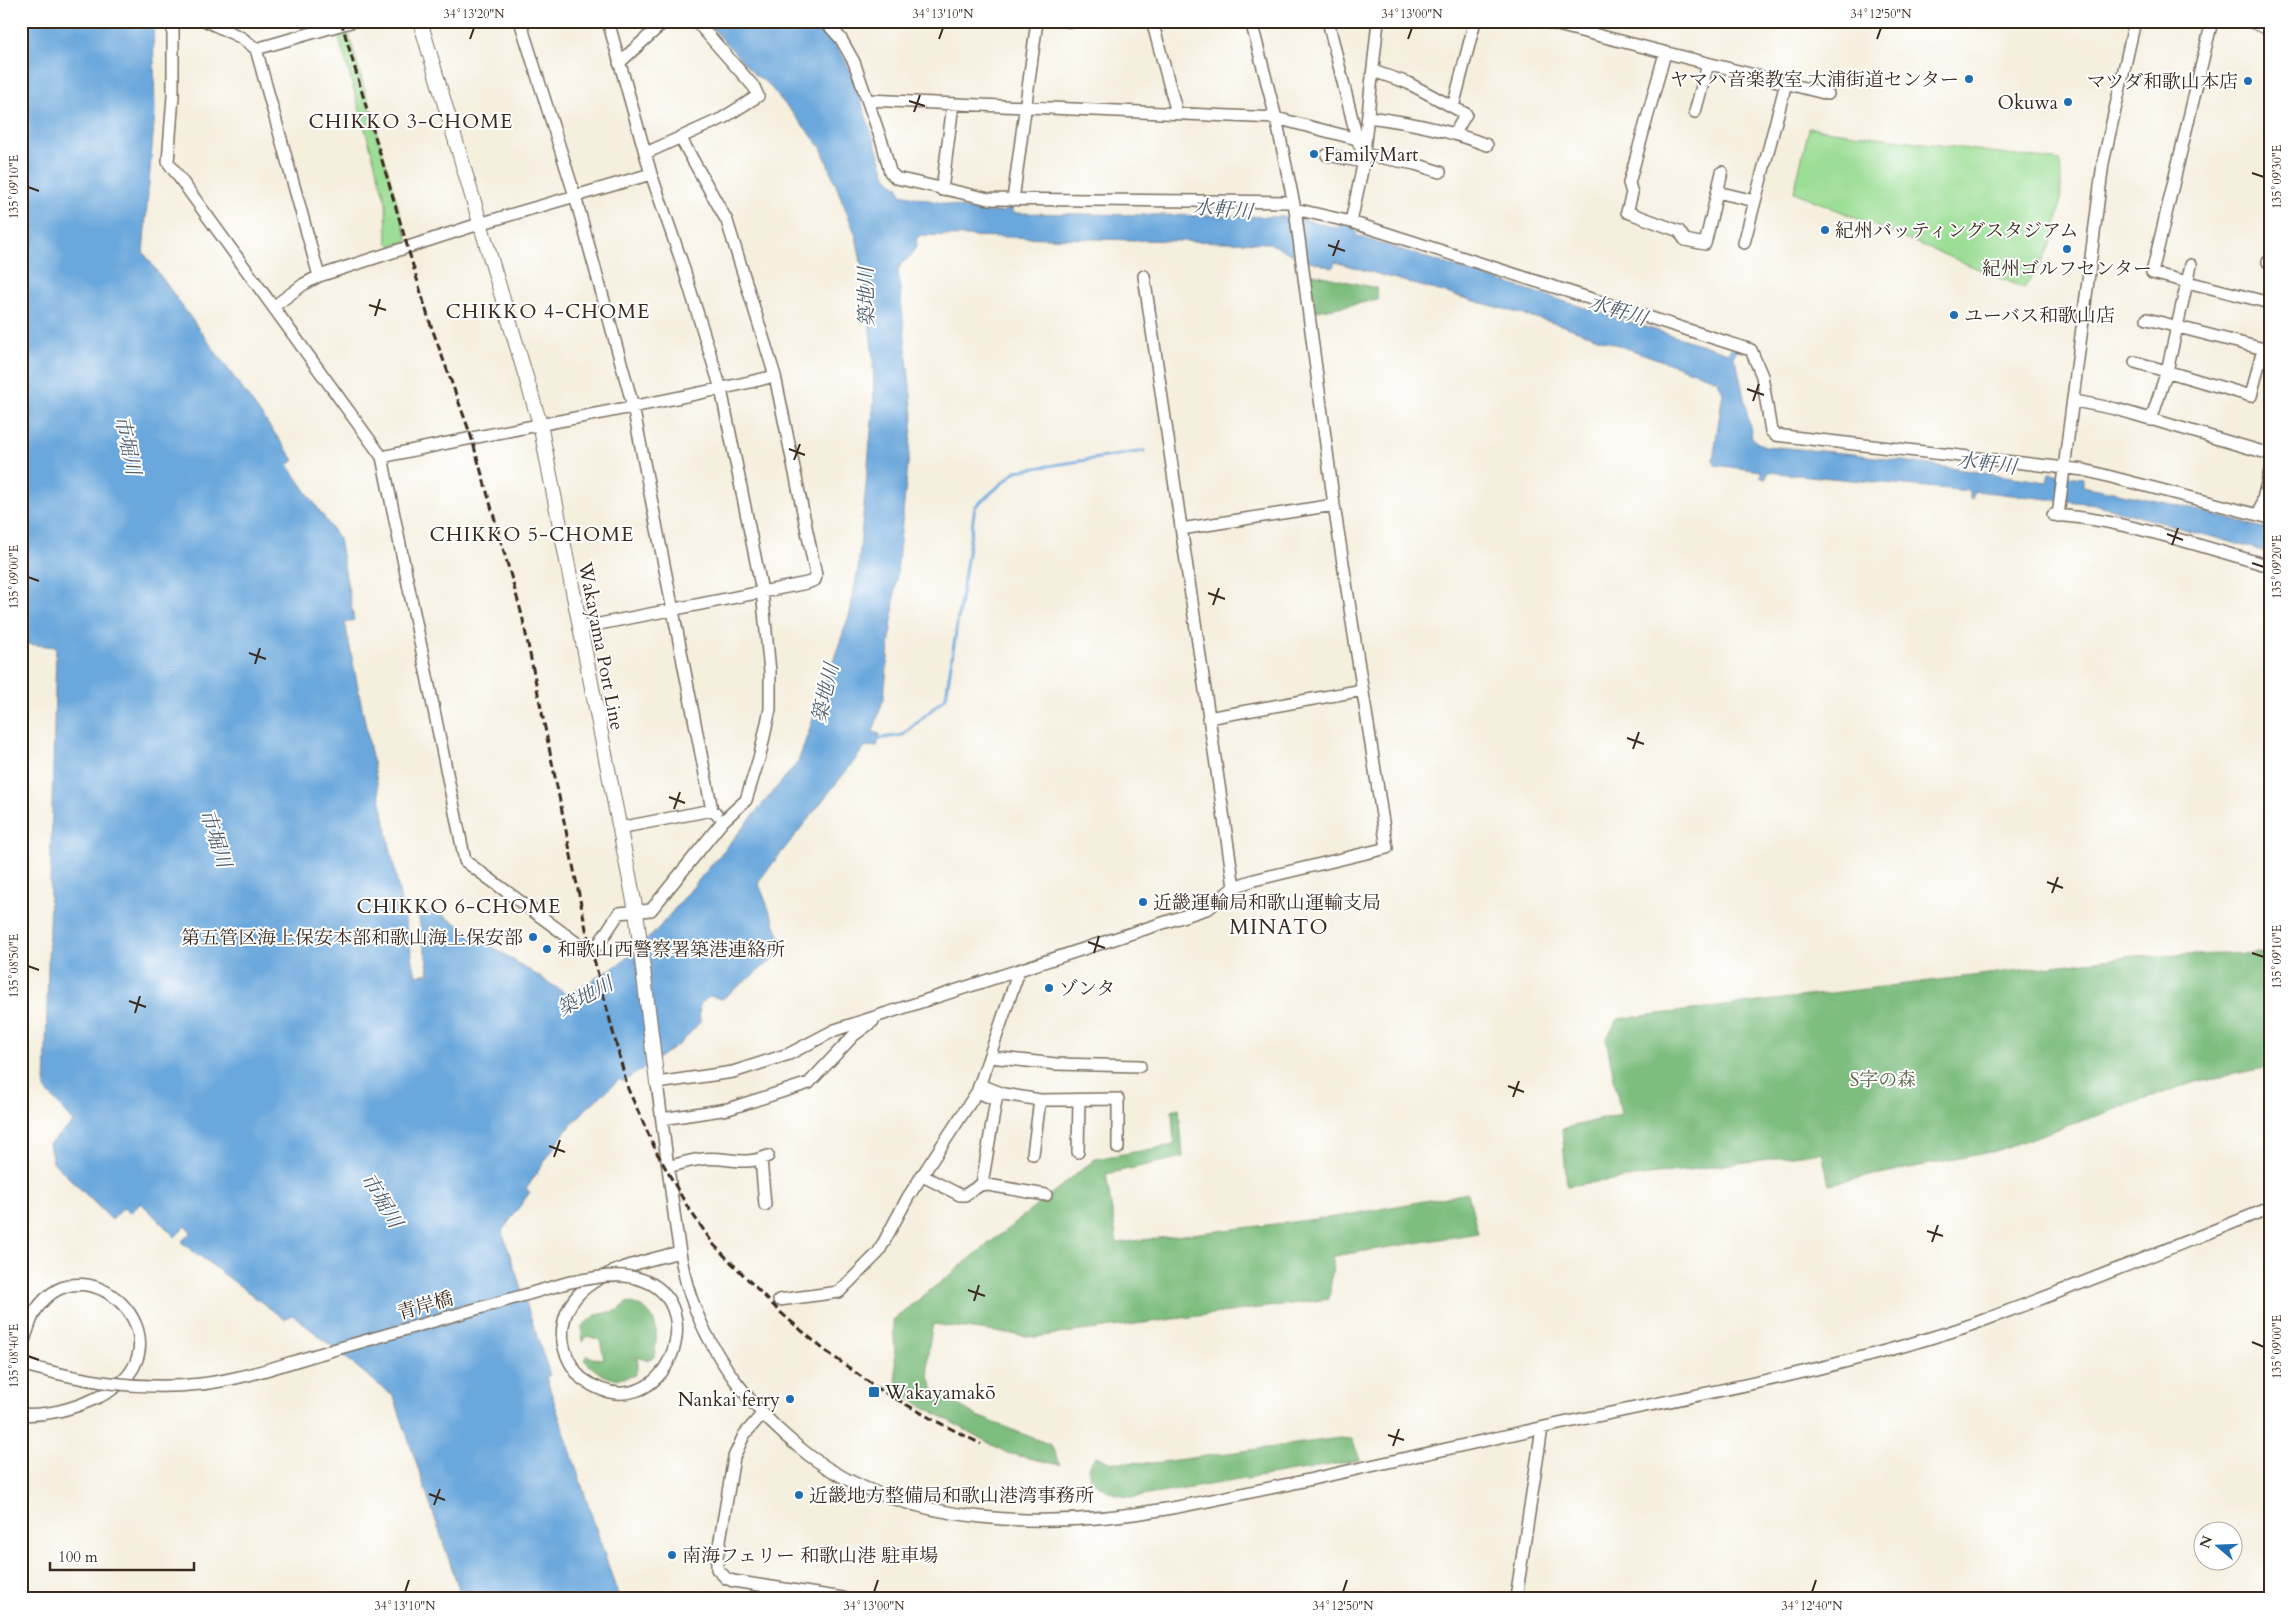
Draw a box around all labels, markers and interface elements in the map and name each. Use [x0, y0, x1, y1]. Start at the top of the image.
text: 34°13'20"N [444, 6, 505, 22]
text: 34°13'10"N [913, 6, 974, 22]
text: 34°13'00"N [1382, 6, 1443, 22]
text: 34°12'50"N [1851, 6, 1912, 22]
place label: ヤマハ音楽教室 大浦街道センター [1670, 67, 1959, 93]
place label: マツダ和歌山本店 [2087, 69, 2238, 95]
marker: ヤマハ音楽教室 大浦街道センター [1963, 73, 1975, 85]
marker: マツダ和歌山本店 [2242, 75, 2254, 87]
place label: Okuwa [1998, 90, 2058, 116]
marker: Okuwa [2062, 96, 2074, 108]
district label: CHIKKO 3-CHOME [309, 108, 513, 135]
place label: FamilyMart [1324, 142, 1418, 168]
text: 135°09'30"E [2269, 145, 2285, 209]
marker: FamilyMart [1308, 148, 1320, 160]
text: 135°09'10"E [6, 155, 22, 219]
water label: 水軒川 [1192, 193, 1256, 226]
place label: 紀州バッティングスタジアム [1835, 218, 2079, 244]
marker: 紀州バッティングスタジアム [1819, 224, 1831, 236]
marker: 紀州ゴルフセンター [2061, 243, 2073, 255]
place label: 紀州ゴルフセンター [1982, 256, 2152, 282]
water label: 築地川 [852, 265, 881, 327]
water label: 水軒川 [1585, 289, 1652, 333]
district label: CHIKKO 4-CHOME [446, 298, 650, 325]
place label: ユーバス和歌山店 [1964, 303, 2115, 329]
marker: ユーバス和歌山店 [1948, 309, 1960, 321]
water label: 市堀川 [108, 413, 147, 479]
water label: 水軒川 [1956, 446, 2020, 481]
district label: CHIKKO 5-CHOME [430, 521, 634, 548]
text: 135°09'20"E [2269, 535, 2285, 599]
text: 135°09'00"E [6, 545, 22, 609]
street label: Wakayama Port Line [572, 559, 630, 733]
water label: 築地川 [806, 659, 846, 725]
water label: 市堀川 [193, 805, 238, 873]
place label: 近畿運輸局和歌山運輸支局 [1153, 890, 1381, 916]
district label: CHIKKO 6-CHOME [357, 893, 561, 920]
marker: 近畿運輸局和歌山運輸支局 [1137, 896, 1149, 908]
district label: MINATO [1229, 913, 1329, 942]
place label: 第五管区海上保安本部和歌山海上保安部 [181, 925, 523, 951]
text: 135°09'10"E [2269, 925, 2285, 989]
marker: 第五管区海上保安本部和歌山海上保安部 [527, 931, 539, 943]
text: 135°08'50"E [6, 934, 22, 998]
place label: 和歌山西警察署築港連絡所 [557, 937, 785, 963]
marker: 和歌山西警察署築港連絡所 [541, 943, 553, 955]
water label: 築地川 [552, 969, 620, 1022]
place label: ゾンタ [1059, 976, 1115, 1002]
marker: ゾンタ [1043, 982, 1055, 994]
park label: S字の森 [1850, 1067, 1916, 1093]
water label: 市堀川 [355, 1168, 410, 1235]
street label: 青岸橋 [394, 1286, 456, 1326]
text: 135°09'00"E [2269, 1315, 2285, 1379]
text: 135°08'40"E [6, 1324, 22, 1388]
place label: Wakayamakō [884, 1380, 996, 1406]
marker: Wakayamakō [867, 1385, 881, 1399]
place label: Nankai ferry [678, 1387, 780, 1413]
marker: Nankai ferry [784, 1393, 796, 1405]
place label: 近畿地方整備局和歌山港湾事務所 [809, 1483, 1094, 1509]
marker: 近畿地方整備局和歌山港湾事務所 [793, 1489, 805, 1501]
north arrow [2194, 1522, 2244, 1572]
text: N [2195, 1533, 2217, 1551]
scale bar [50, 1539, 194, 1571]
place label: 南海フェリー 和歌山港 駐車場 [682, 1543, 938, 1569]
text: 100 m [58, 1547, 98, 1567]
marker: 南海フェリー 和歌山港 駐車場 [666, 1549, 678, 1561]
text: 34°13'10"N [375, 1598, 436, 1614]
text: 34°13'00"N [844, 1598, 905, 1614]
text: 34°12'50"N [1313, 1598, 1374, 1614]
text: 34°12'40"N [1782, 1598, 1843, 1614]

